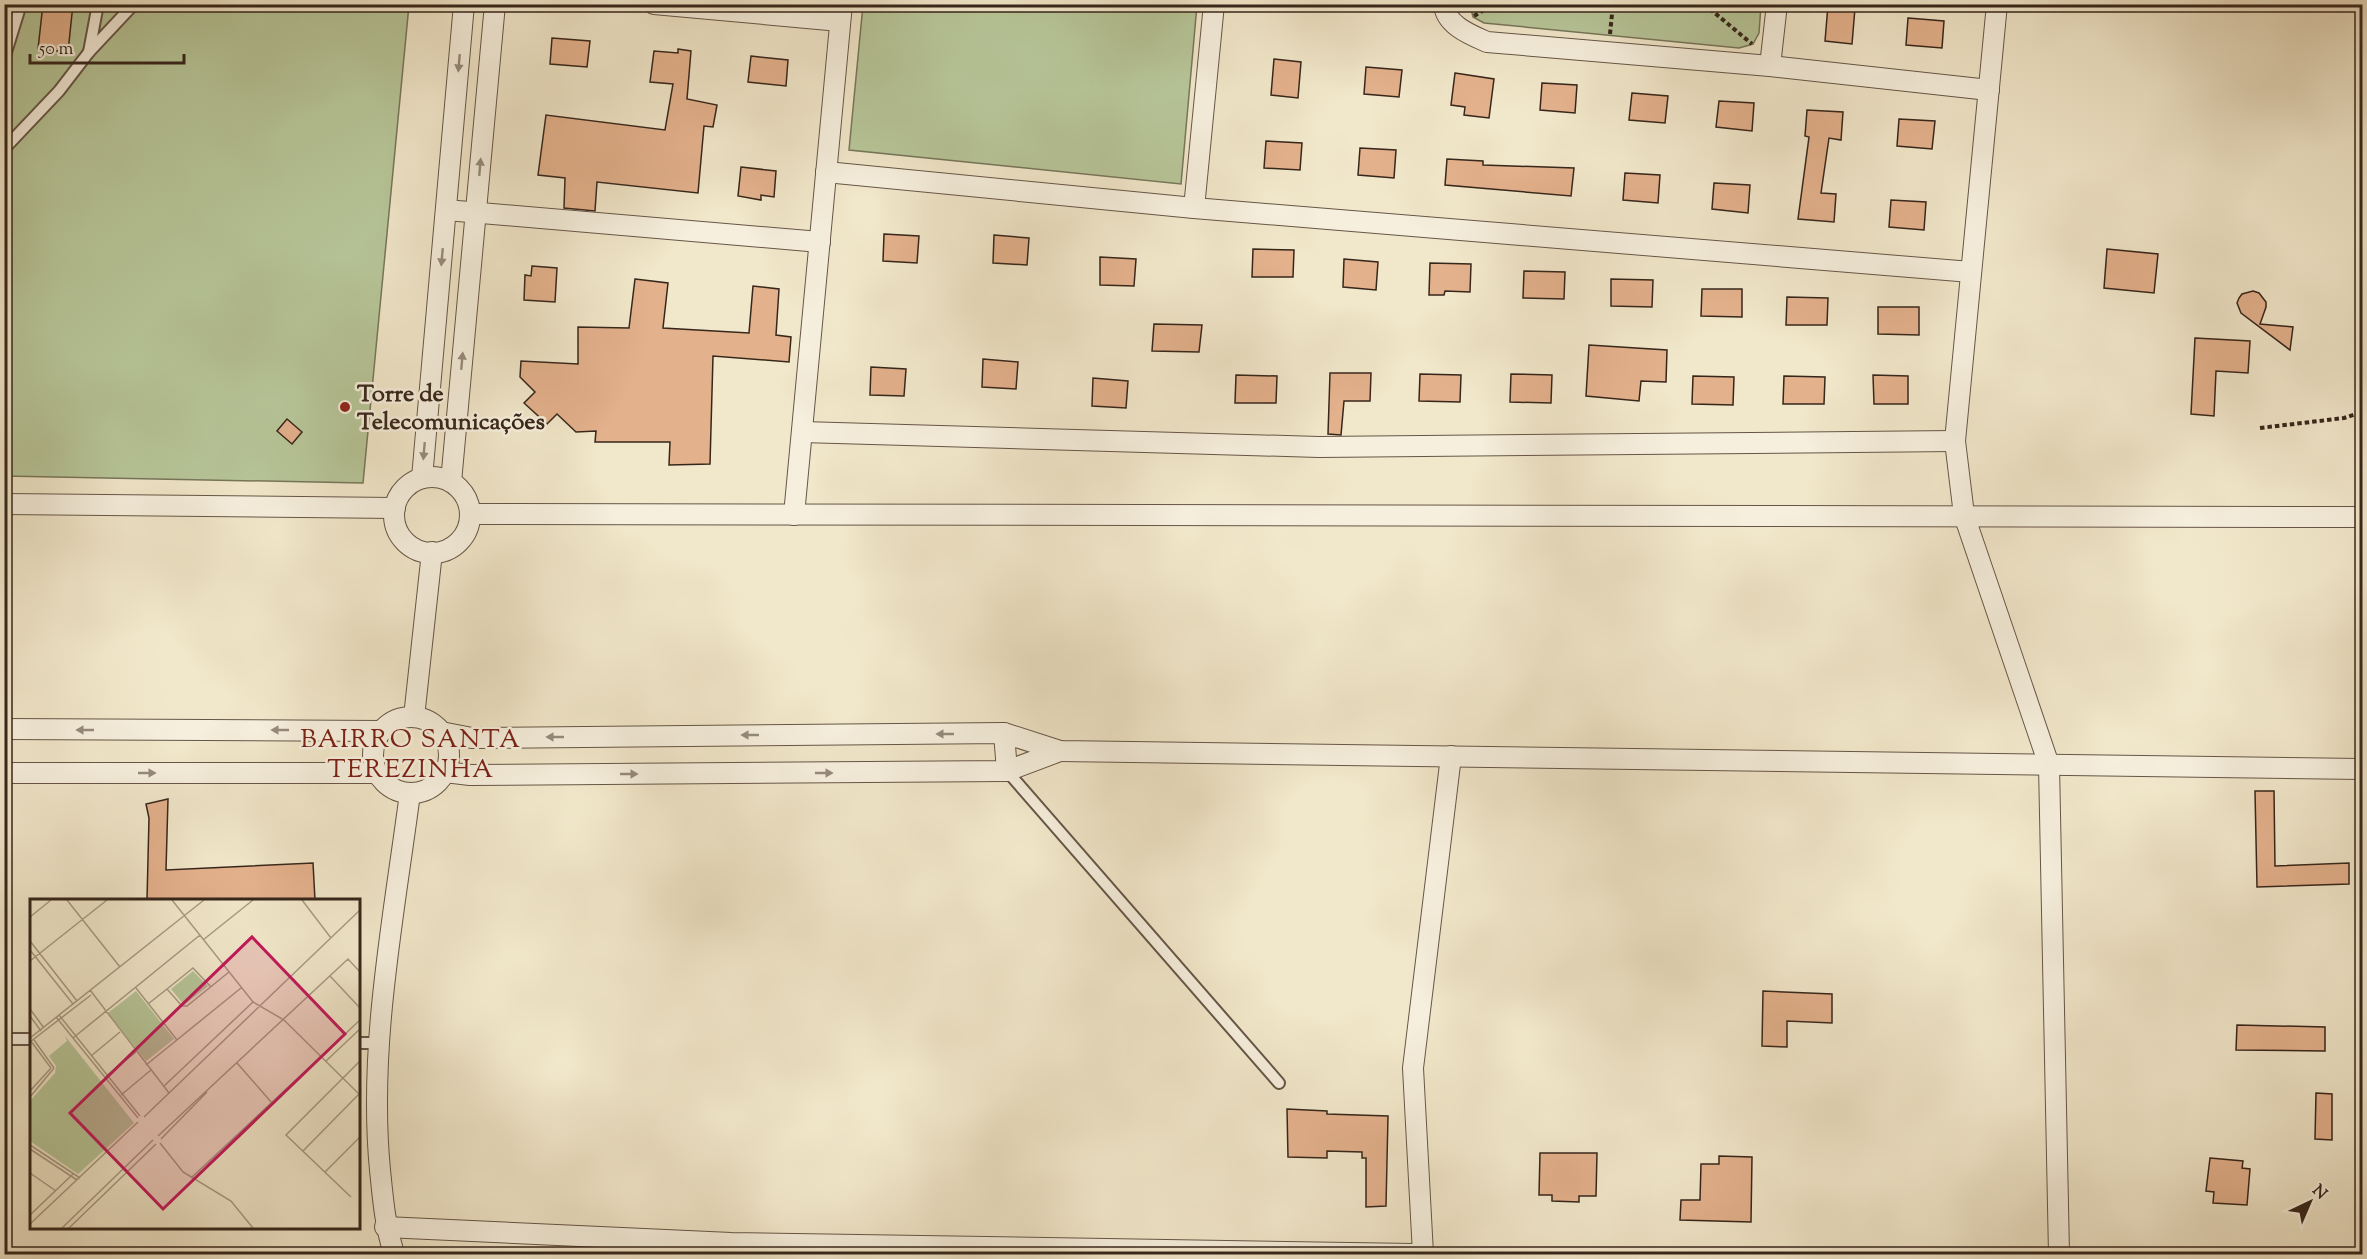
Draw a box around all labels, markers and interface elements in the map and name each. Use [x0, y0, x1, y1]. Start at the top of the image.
scale bar [30, 27, 184, 65]
text: 50 m [38, 37, 74, 63]
one-way arrow [454, 53, 464, 72]
one-way arrow [475, 157, 485, 176]
one-way arrow [437, 248, 447, 267]
one-way arrow [457, 352, 467, 371]
place label: Torre de Telecomunicações [357, 378, 545, 440]
marker: Torre de Telecomunicações [338, 400, 352, 414]
one-way arrow [420, 442, 429, 461]
district label: BAIRRO SANTA TEREZINHA [300, 722, 522, 789]
one-way arrow [76, 725, 95, 735]
one-way arrow [271, 725, 290, 735]
one-way arrow [936, 729, 955, 738]
one-way arrow [741, 730, 760, 740]
one-way arrow [546, 732, 565, 742]
one-way arrow [137, 768, 156, 778]
one-way arrow [814, 768, 833, 778]
one-way arrow [619, 769, 638, 779]
inset map [30, 899, 360, 1229]
north arrow [2280, 1172, 2340, 1232]
text: N [2306, 1180, 2331, 1206]

